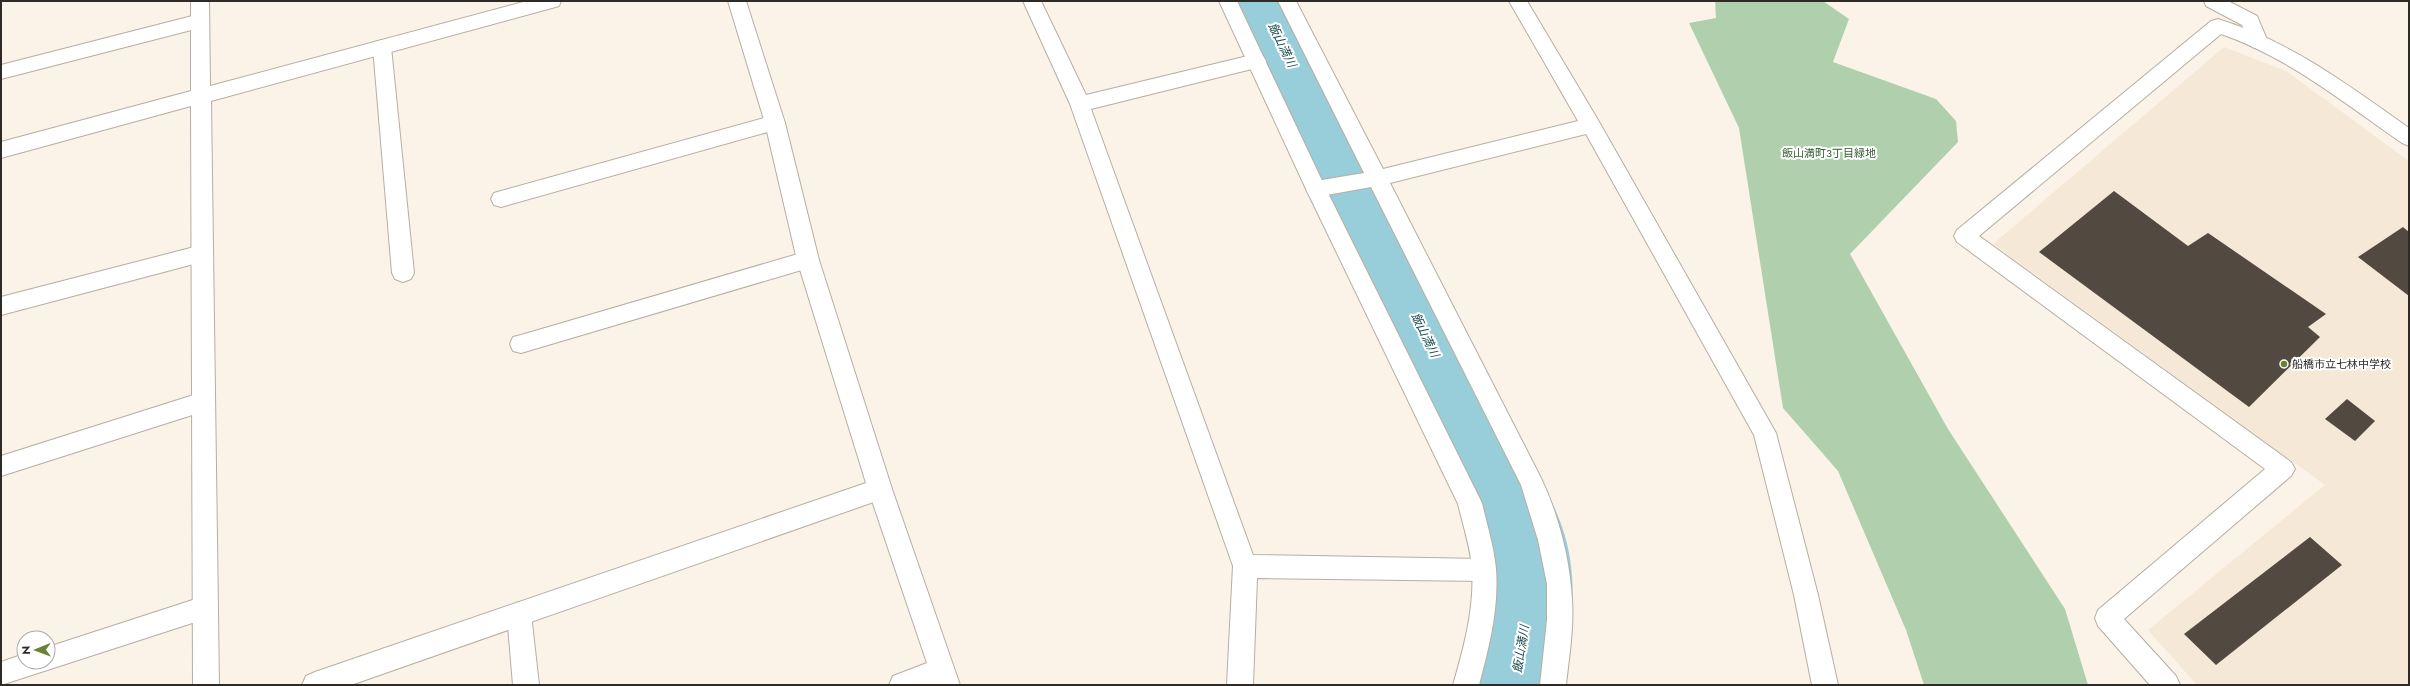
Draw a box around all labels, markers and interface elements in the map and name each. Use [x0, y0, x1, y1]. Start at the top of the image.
water label: 飯山満川 [1263, 19, 1301, 72]
park label: 飯山満町3丁目緑地 [1782, 145, 1876, 161]
water label: 飯山満川 [1406, 309, 1444, 362]
place label: 船橋市立七林中学校 [2292, 356, 2391, 372]
marker: 船橋市立七林中学校 [2279, 359, 2289, 369]
water label: 飯山満川 [1508, 622, 1534, 674]
north arrow [16, 630, 56, 670]
text: N [18, 646, 34, 655]

